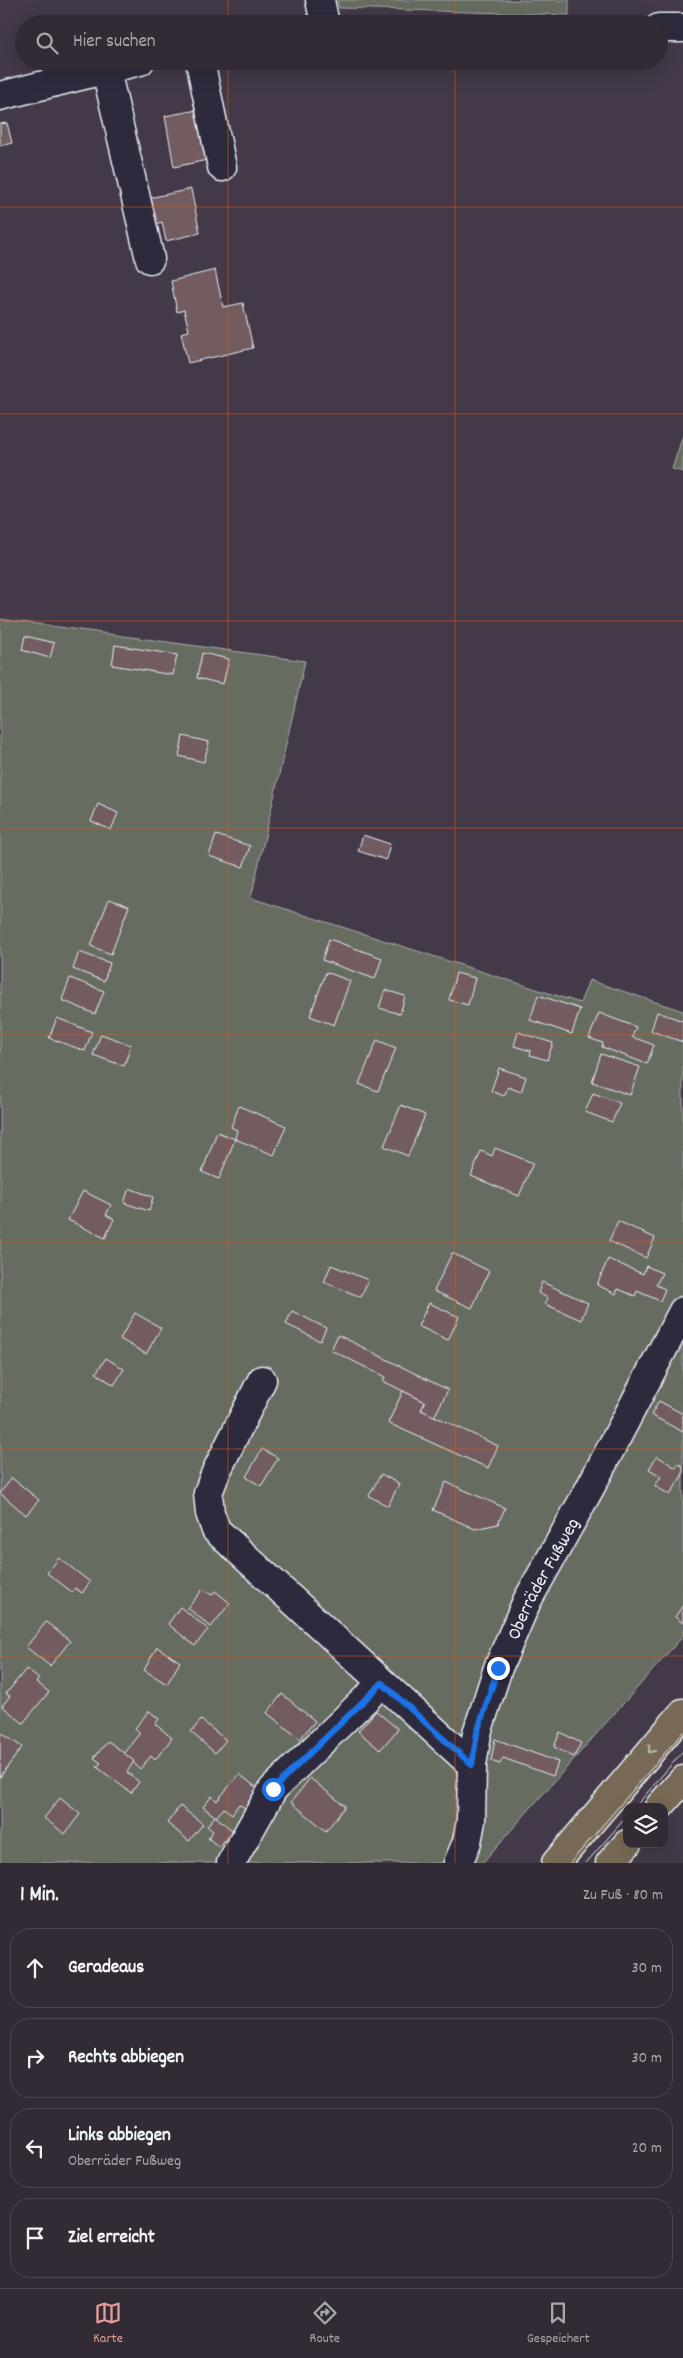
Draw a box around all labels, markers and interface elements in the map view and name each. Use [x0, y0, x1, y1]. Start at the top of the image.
search box [15, 15, 668, 70]
icon: search [33, 29, 61, 57]
text: Hier suchen [73, 29, 156, 56]
street label: Oberräder Fußweg [502, 1514, 588, 1645]
route end [487, 1657, 510, 1680]
one-way arrow [648, 1745, 657, 1754]
route start [262, 1778, 285, 1801]
map controls [623, 1803, 668, 1848]
button: layers [623, 1803, 668, 1848]
text: 1 Min. [20, 1881, 59, 1911]
text: Zu Fuß · 80 m [583, 1884, 663, 1907]
icon: ahead [21, 1954, 49, 1982]
text: Geradeaus [68, 1955, 144, 1982]
text: 30 m [632, 1957, 662, 1980]
icon: right [21, 2044, 49, 2072]
text: Rechts abbiegen [68, 2045, 184, 2072]
text: 30 m [632, 2047, 662, 2070]
text: Links abbiegen [68, 2123, 171, 2150]
icon: left [21, 2134, 49, 2162]
text: 20 m [632, 2137, 662, 2160]
text: Oberräder Fußweg [68, 2150, 181, 2173]
icon: arrive [21, 2224, 49, 2252]
text: Ziel erreicht [68, 2225, 155, 2252]
tab: Karte [93, 2299, 123, 2349]
tab: Route [310, 2299, 340, 2349]
tab: Gespeichert [527, 2299, 590, 2349]

